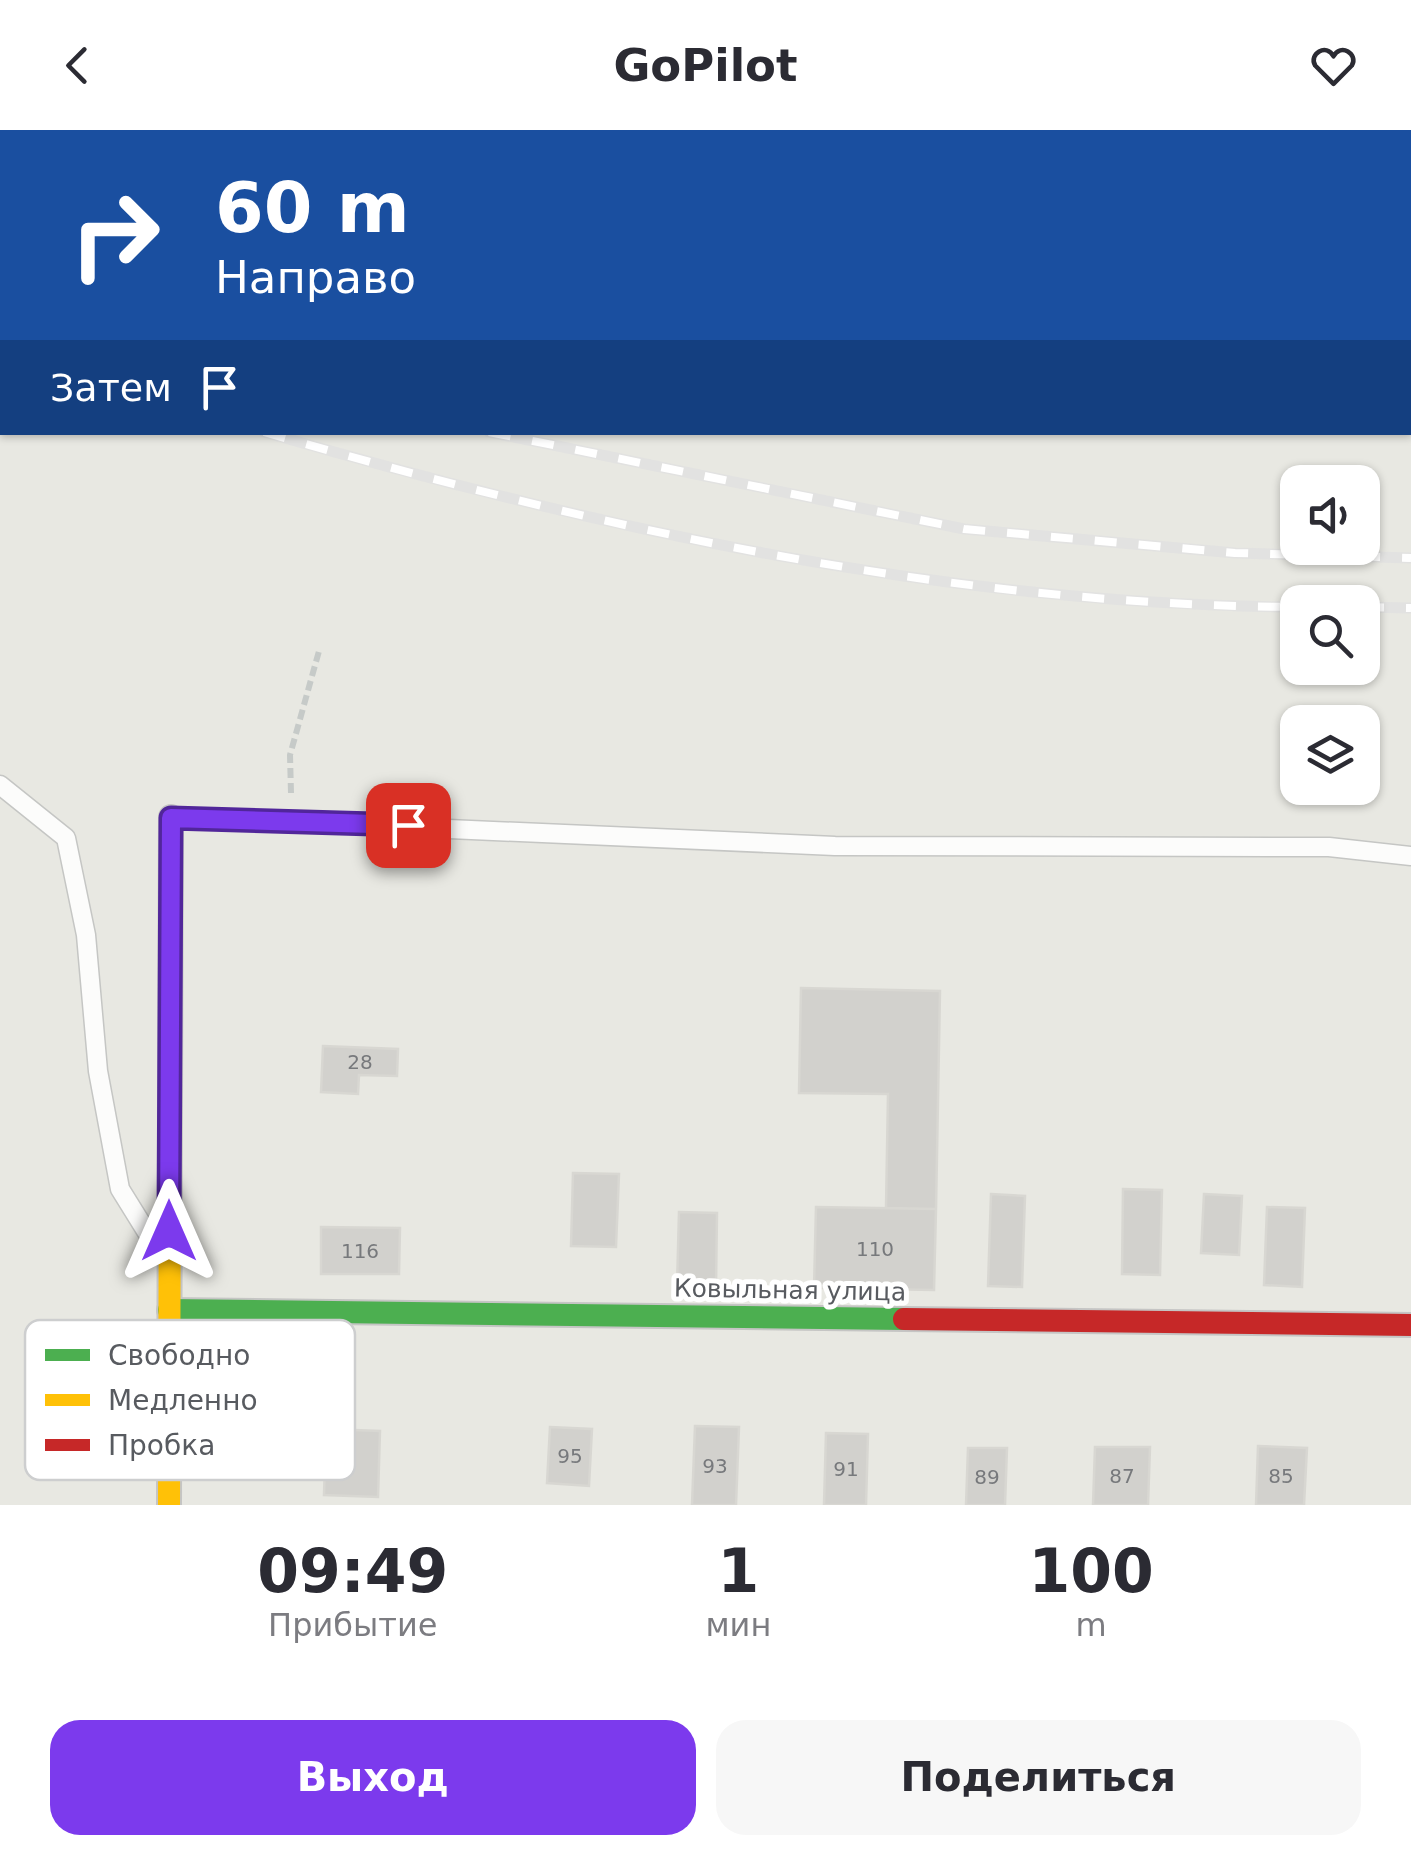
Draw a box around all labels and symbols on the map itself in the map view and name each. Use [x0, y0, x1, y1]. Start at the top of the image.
pin [366, 783, 451, 868]
house number: 28 [347, 1050, 373, 1074]
position arrow [117, 1179, 221, 1283]
house number: 110 [856, 1237, 894, 1261]
house number: 116 [341, 1239, 379, 1263]
street label: Ковыльная улица [674, 1273, 906, 1307]
legend [25, 1320, 355, 1480]
text: Свободно [108, 1339, 250, 1372]
text: Медленно [108, 1384, 258, 1417]
text: Пробка [108, 1429, 215, 1462]
house number: 95 [557, 1444, 583, 1468]
house number: 93 [702, 1454, 728, 1478]
house number: 91 [833, 1457, 859, 1481]
house number: 87 [1109, 1464, 1135, 1488]
house number: 85 [1268, 1464, 1294, 1488]
house number: 89 [974, 1465, 1000, 1489]

